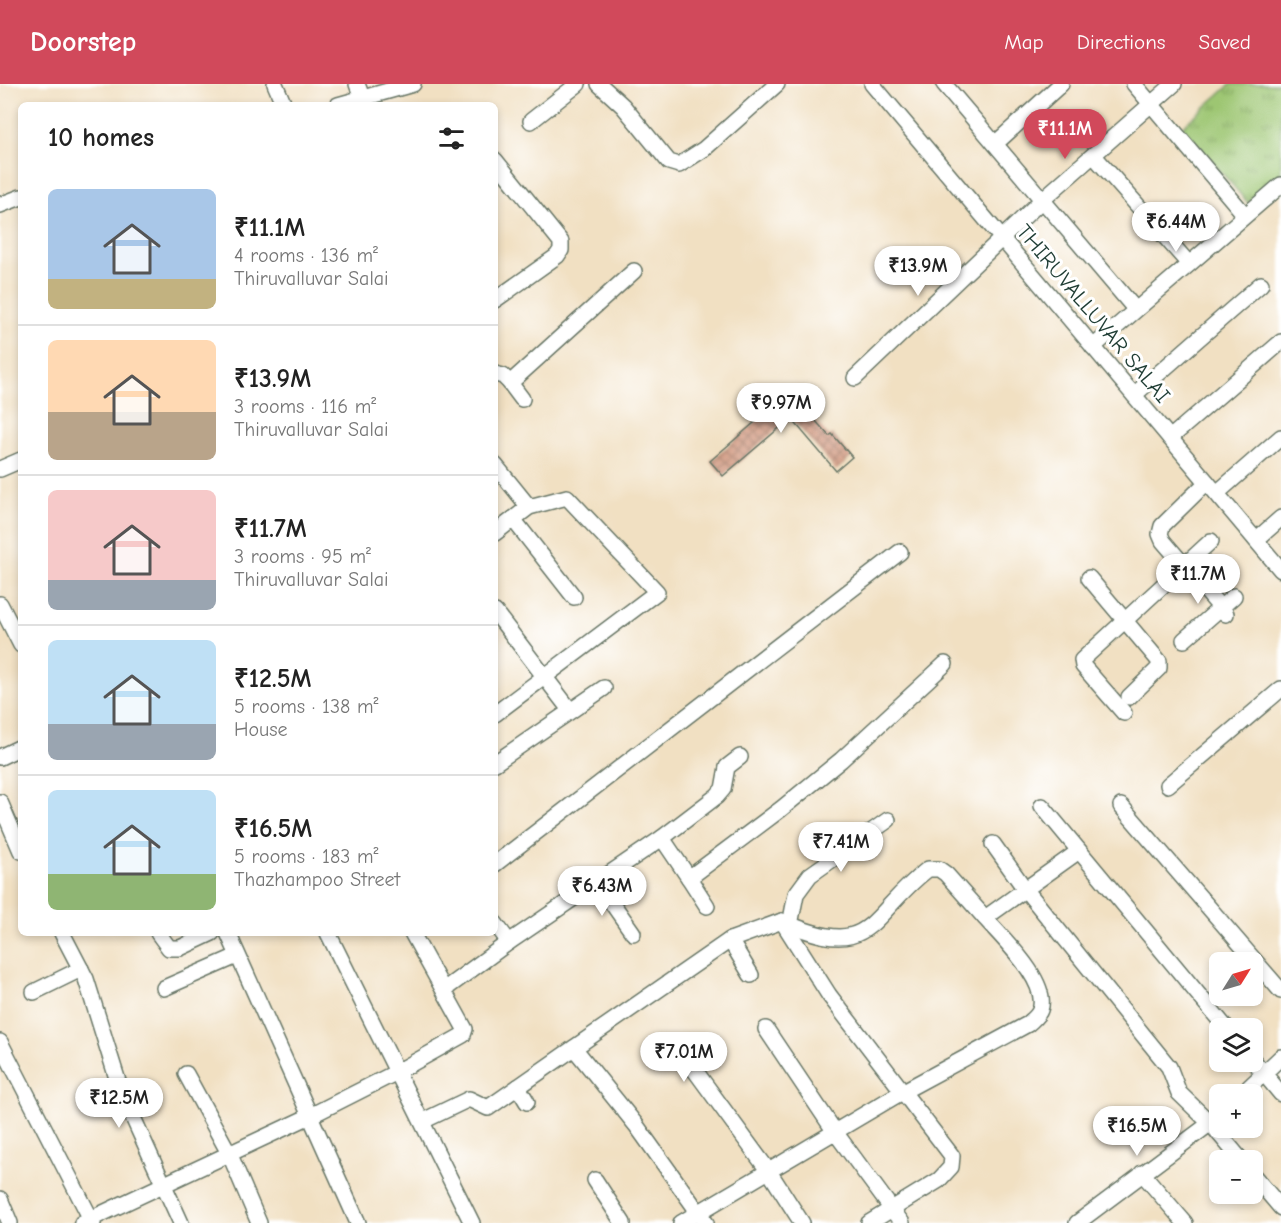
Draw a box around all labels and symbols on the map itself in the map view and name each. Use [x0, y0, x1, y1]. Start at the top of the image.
pin: ₹11.1M [1016, 109, 1114, 160]
pin: ₹6.44M [1127, 202, 1225, 253]
street label: THIRUVALLUVAR SALAI [1011, 219, 1176, 408]
pin: ₹13.9M [869, 246, 967, 297]
pin: ₹9.97M [732, 383, 830, 434]
pin: ₹11.7M [1149, 554, 1247, 605]
pin: ₹7.41M [792, 822, 890, 873]
pin: ₹6.43M [553, 866, 651, 917]
north arrow [1209, 952, 1263, 1006]
pin: ₹7.01M [635, 1032, 733, 1083]
pin: ₹12.5M [70, 1078, 168, 1129]
pin: ₹16.5M [1088, 1106, 1186, 1157]

